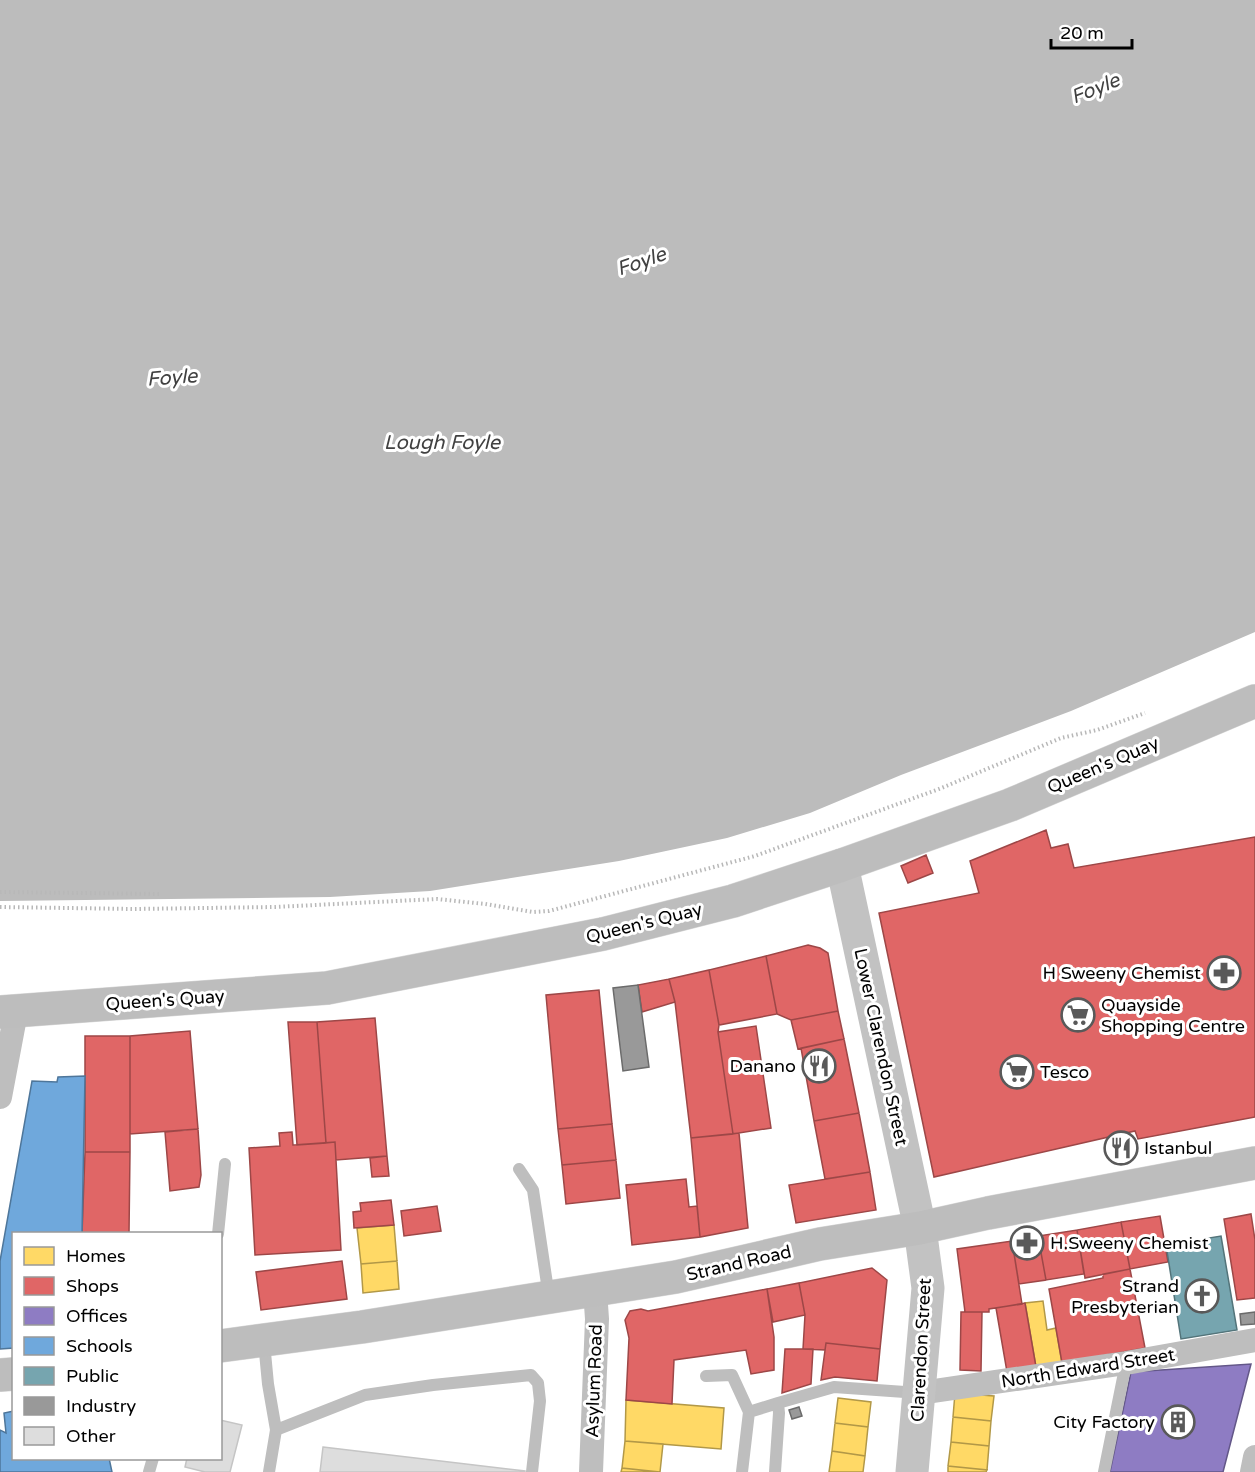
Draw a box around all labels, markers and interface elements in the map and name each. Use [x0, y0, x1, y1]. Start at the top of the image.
scale bar [1051, 12, 1132, 50]
text: 20 m [1060, 22, 1104, 44]
water label: Foyle [1068, 68, 1125, 109]
water label: Foyle [614, 242, 671, 281]
water label: Foyle [146, 364, 200, 392]
water label: Lough Foyle [384, 431, 502, 455]
street label: Queen's Quay [1044, 731, 1162, 798]
street label: Queen's Quay [584, 898, 705, 948]
street label: Lower Clarendon Street [849, 946, 913, 1148]
pharmacy icon: H Sweeny Chemist [1206, 955, 1242, 991]
place label: H Sweeny Chemist [1042, 962, 1201, 984]
street label: Queen's Quay [105, 985, 226, 1015]
place label: Quayside Shopping Centre [1101, 994, 1245, 1037]
supermarket icon: Quayside Shopping Centre [1060, 997, 1096, 1033]
restaurant icon: Danano [801, 1048, 837, 1084]
supermarket icon: Tesco [999, 1054, 1035, 1090]
place label: Danano [730, 1055, 796, 1077]
place label: Tesco [1040, 1061, 1089, 1083]
restaurant icon: Istanbul [1103, 1130, 1139, 1166]
place label: Istanbul [1144, 1137, 1212, 1159]
pharmacy icon: H.Sweeny Chemist [1009, 1225, 1045, 1261]
legend [12, 1232, 222, 1460]
place label: H.Sweeny Chemist [1050, 1232, 1209, 1254]
street label: Strand Road [684, 1240, 794, 1286]
text: Homes [66, 1245, 126, 1267]
text: Shops [66, 1275, 119, 1297]
place label: Strand Presbyterian [1071, 1275, 1179, 1318]
street label: Clarendon Street [906, 1277, 936, 1423]
church icon: Strand Presbyterian [1184, 1278, 1220, 1314]
text: Offices [66, 1305, 128, 1327]
street label: Asylum Road [581, 1324, 607, 1438]
text: Schools [66, 1335, 133, 1357]
street label: North Edward Street [1000, 1343, 1177, 1393]
text: Public [66, 1365, 119, 1387]
text: Industry [66, 1395, 137, 1417]
building icon: City Factory [1160, 1404, 1196, 1440]
place label: City Factory [1053, 1411, 1155, 1433]
text: Other [66, 1425, 116, 1447]

